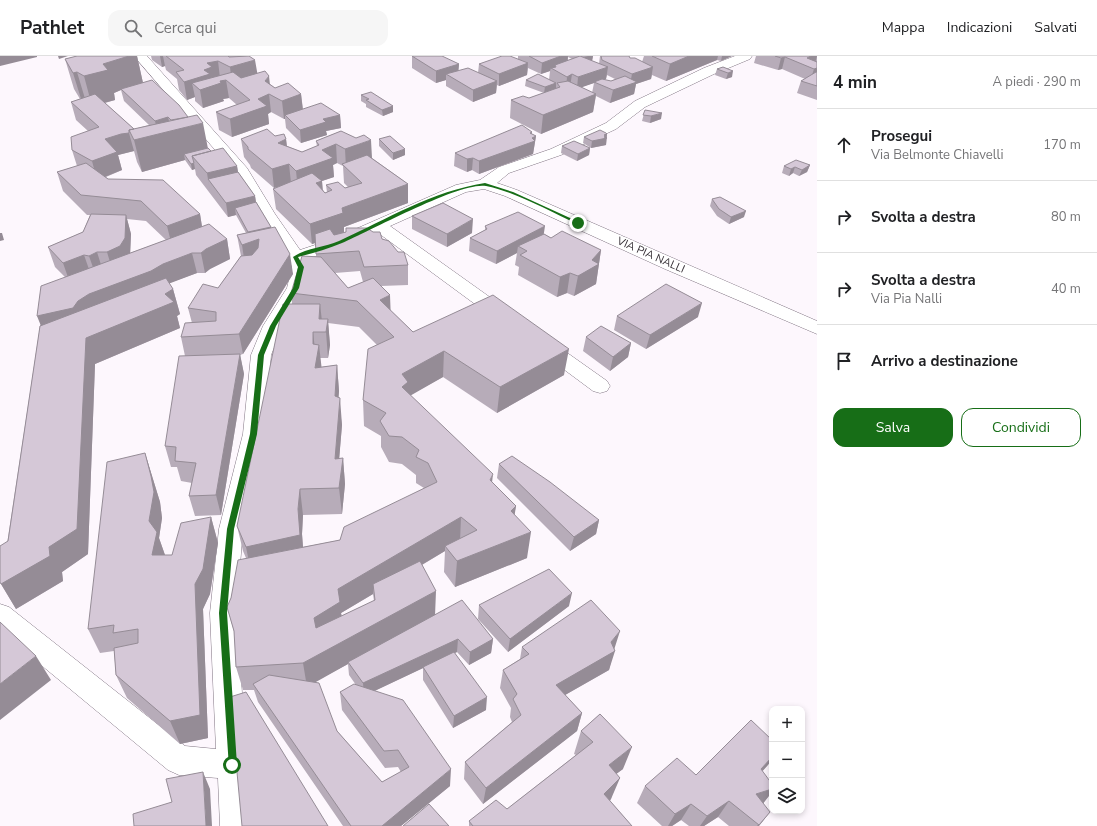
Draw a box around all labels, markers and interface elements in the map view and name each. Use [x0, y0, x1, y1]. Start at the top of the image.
search box [108, 10, 388, 46]
text: Pathlet [20, 15, 84, 41]
icon: search [122, 17, 144, 39]
text: Cerca qui [154, 18, 216, 38]
text: Mappa [882, 18, 925, 37]
text: Indicazioni [947, 18, 1012, 37]
text: Salvati [1034, 18, 1077, 37]
text: 4 min [833, 71, 877, 94]
text: A piedi · 290 m [993, 73, 1081, 91]
text: Prosegui [871, 126, 932, 146]
icon: ahead [833, 134, 855, 156]
text: 170 m [1043, 136, 1081, 154]
text: Via Belmonte Chiavelli [871, 146, 1003, 164]
icon: right [833, 206, 855, 228]
text: Svolta a destra [871, 207, 976, 227]
text: 80 m [1051, 208, 1081, 226]
route end [569, 214, 587, 232]
street label: VIA PIA NALLI [614, 233, 687, 277]
text: Svolta a destra [871, 270, 976, 290]
icon: right [833, 278, 855, 300]
text: 40 m [1051, 280, 1081, 298]
text: Via Pia Nalli [871, 290, 942, 308]
icon: arrive [833, 350, 855, 372]
text: Arrivo a destinazione [871, 351, 1018, 371]
button: Salva [833, 408, 953, 447]
button: Condividi [961, 408, 1081, 447]
map controls [769, 706, 805, 814]
button: + [769, 706, 805, 742]
button: − [769, 742, 805, 778]
route start [223, 756, 241, 774]
button: layers [769, 778, 805, 814]

